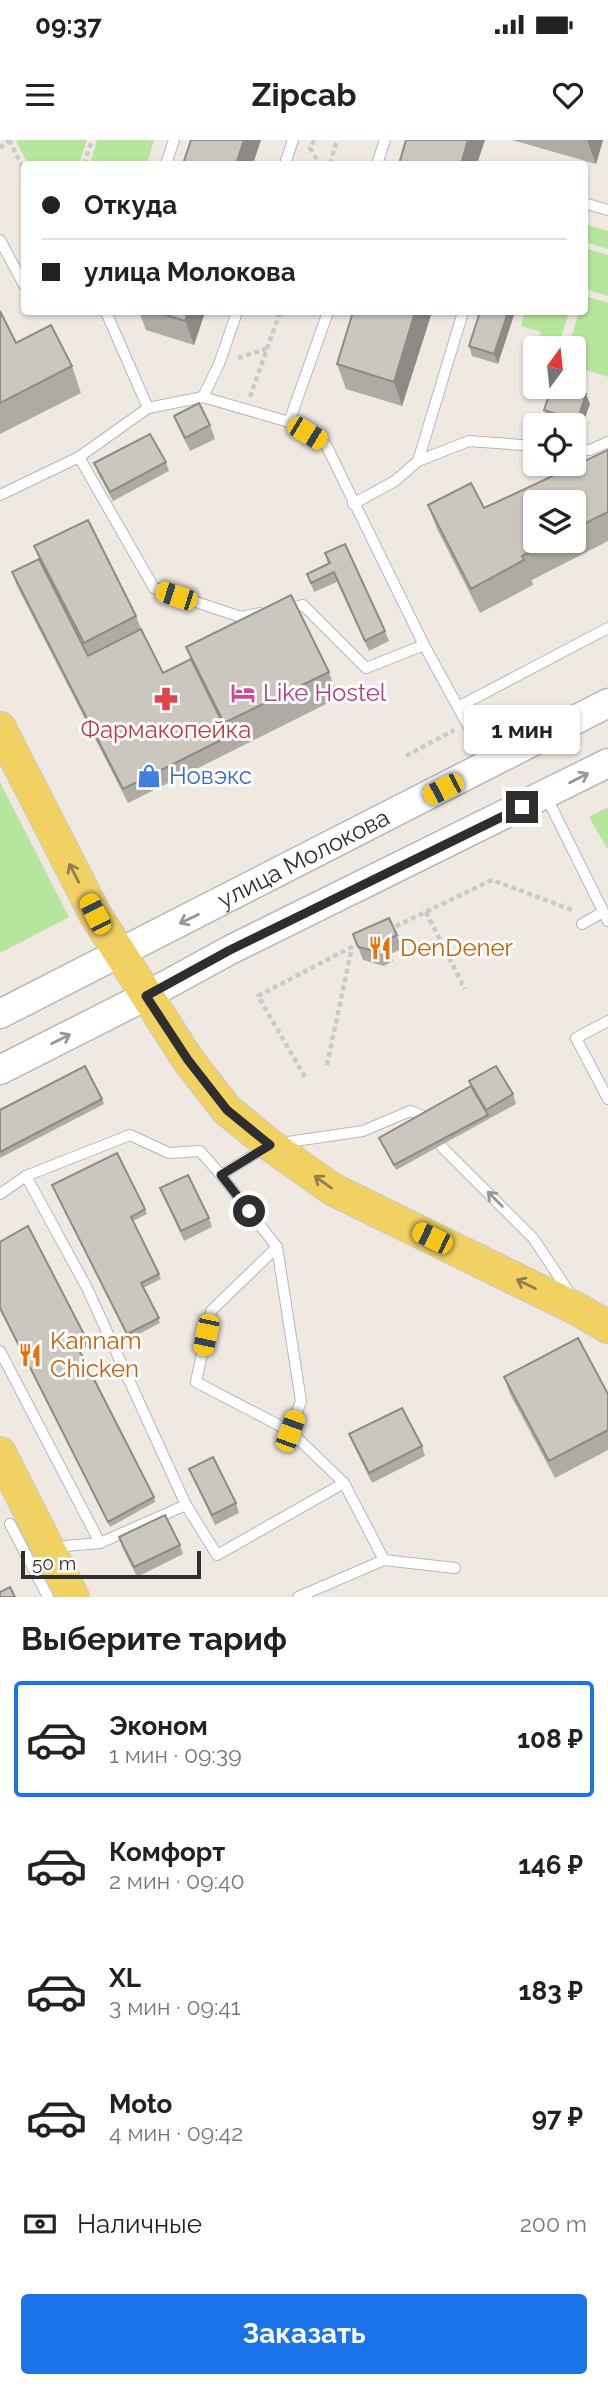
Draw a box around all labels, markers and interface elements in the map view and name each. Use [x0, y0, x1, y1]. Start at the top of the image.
text: 09:37 [35, 10, 102, 40]
icon: menu [21, 76, 59, 114]
text: Zipcab [251, 76, 357, 113]
icon: heart [549, 76, 587, 114]
text: Откуда [84, 190, 177, 220]
text: улица Молокова [84, 257, 296, 287]
north arrow [523, 336, 586, 399]
map controls [523, 336, 586, 553]
car [284, 413, 331, 453]
button: locate [523, 413, 586, 476]
button: layers [523, 490, 586, 553]
car [153, 580, 200, 612]
place label: Like Hostel [263, 678, 387, 707]
hotel icon: Like Hostel [229, 679, 257, 707]
pharmacy icon: Фармакопейка [152, 685, 180, 713]
callout: 1 мин [464, 706, 580, 754]
place label: Фармакопейка [81, 715, 251, 744]
text: 1 мин [491, 716, 553, 743]
place label: Новэкс [169, 761, 252, 790]
shop icon: Новэкс [135, 762, 163, 790]
car [420, 770, 467, 808]
one-way arrow [568, 771, 588, 785]
route end [506, 791, 538, 823]
street label: улица Молокова [213, 802, 394, 914]
one-way arrow [67, 863, 81, 884]
car [77, 891, 114, 937]
one-way arrow [179, 913, 200, 927]
place label: DenDener [400, 933, 514, 962]
restaurant icon: DenDener [366, 934, 394, 962]
one-way arrow [50, 1031, 71, 1045]
one-way arrow [314, 1175, 333, 1189]
one-way arrow [486, 1191, 503, 1208]
route start [233, 1195, 265, 1227]
car [409, 1219, 456, 1257]
one-way arrow [516, 1276, 537, 1290]
car [192, 1312, 221, 1358]
place label: Kannam Chicken [50, 1326, 142, 1383]
restaurant icon: Kannam Chicken [16, 1341, 44, 1369]
car [273, 1408, 308, 1454]
scale bar [21, 1548, 201, 1580]
text: 50 m [32, 1552, 76, 1574]
text: Выберите тариф [21, 1620, 287, 1657]
icon: car [25, 1708, 88, 1771]
text: Эконом [109, 1711, 208, 1741]
text: 108 ₽ [517, 1724, 583, 1754]
text: 1 мин · 09:39 [109, 1741, 242, 1768]
icon: car [25, 1834, 88, 1897]
text: Комфорт [109, 1837, 225, 1867]
text: 146 ₽ [518, 1850, 583, 1880]
text: 2 мин · 09:40 [109, 1867, 245, 1894]
icon: car [25, 1960, 88, 2023]
text: XL [109, 1963, 141, 1993]
text: 183 ₽ [519, 1976, 583, 2006]
text: 3 мин · 09:41 [109, 1993, 241, 2020]
icon: car [25, 2086, 88, 2149]
text: Moto [109, 2089, 172, 2119]
text: 97 ₽ [532, 2102, 583, 2132]
text: 4 мин · 09:42 [109, 2119, 243, 2146]
icon: cash [21, 2205, 59, 2243]
text: Наличные [77, 2209, 202, 2239]
text: 200 m [520, 2210, 587, 2237]
button: Заказать [21, 2294, 587, 2374]

